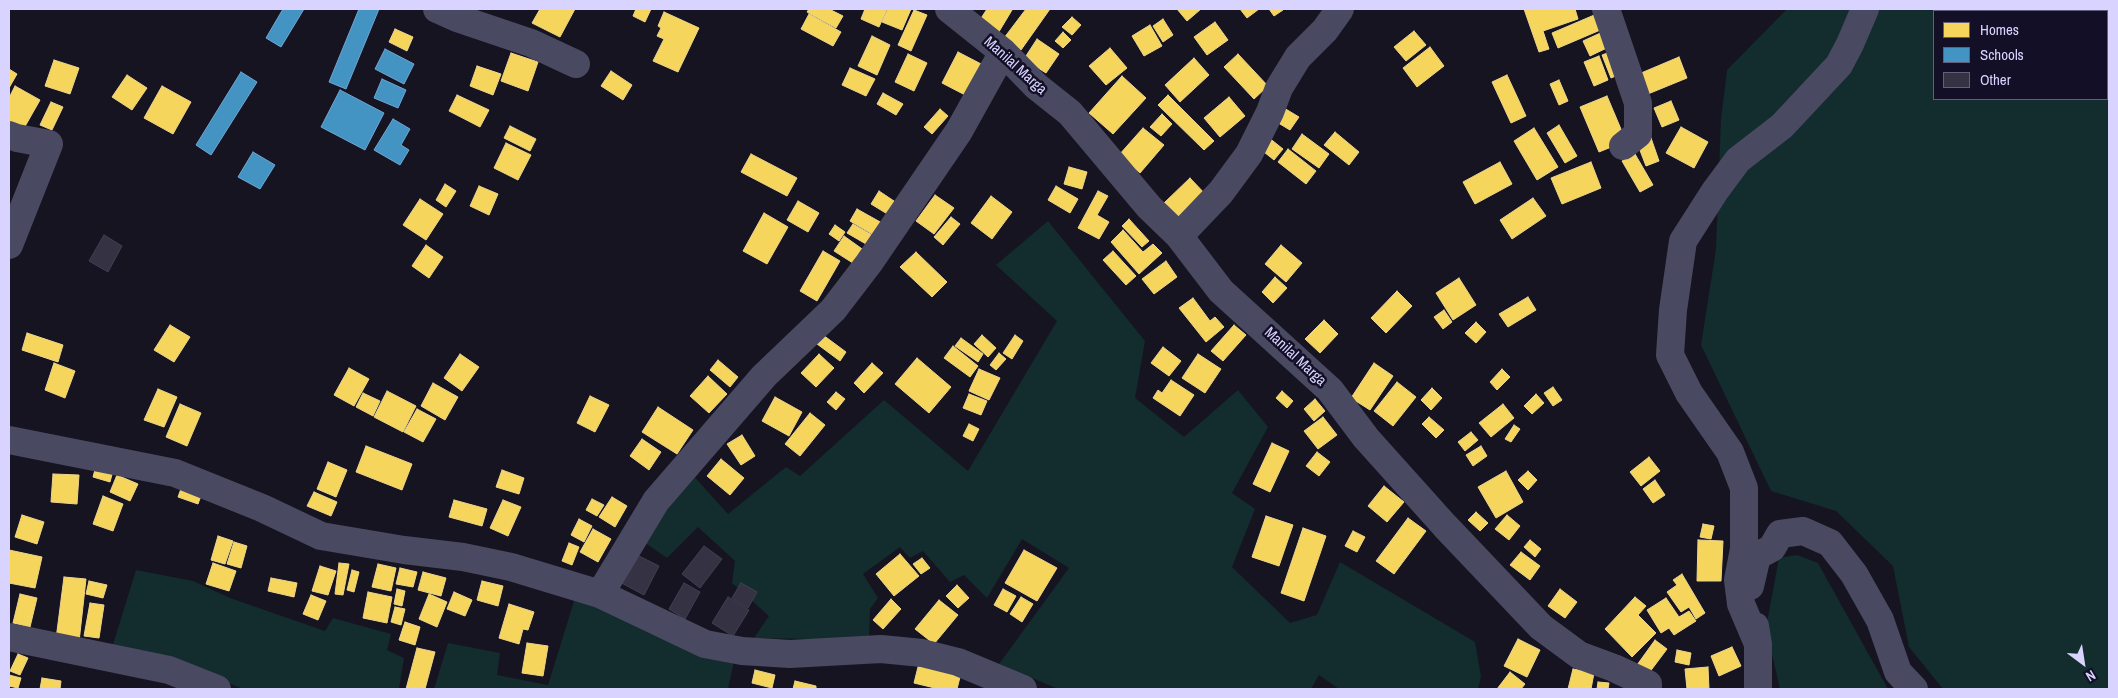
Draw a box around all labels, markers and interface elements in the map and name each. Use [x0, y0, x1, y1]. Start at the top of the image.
legend [1933, 10, 2108, 100]
text: Homes [1980, 19, 2019, 40]
street label: Manilal Marga [980, 33, 1050, 99]
text: Schools [1980, 44, 2024, 65]
text: Other [1980, 69, 2011, 90]
street label: Manilal Marga [1260, 324, 1330, 390]
north arrow [2058, 638, 2108, 688]
text: N [2083, 666, 2099, 686]

